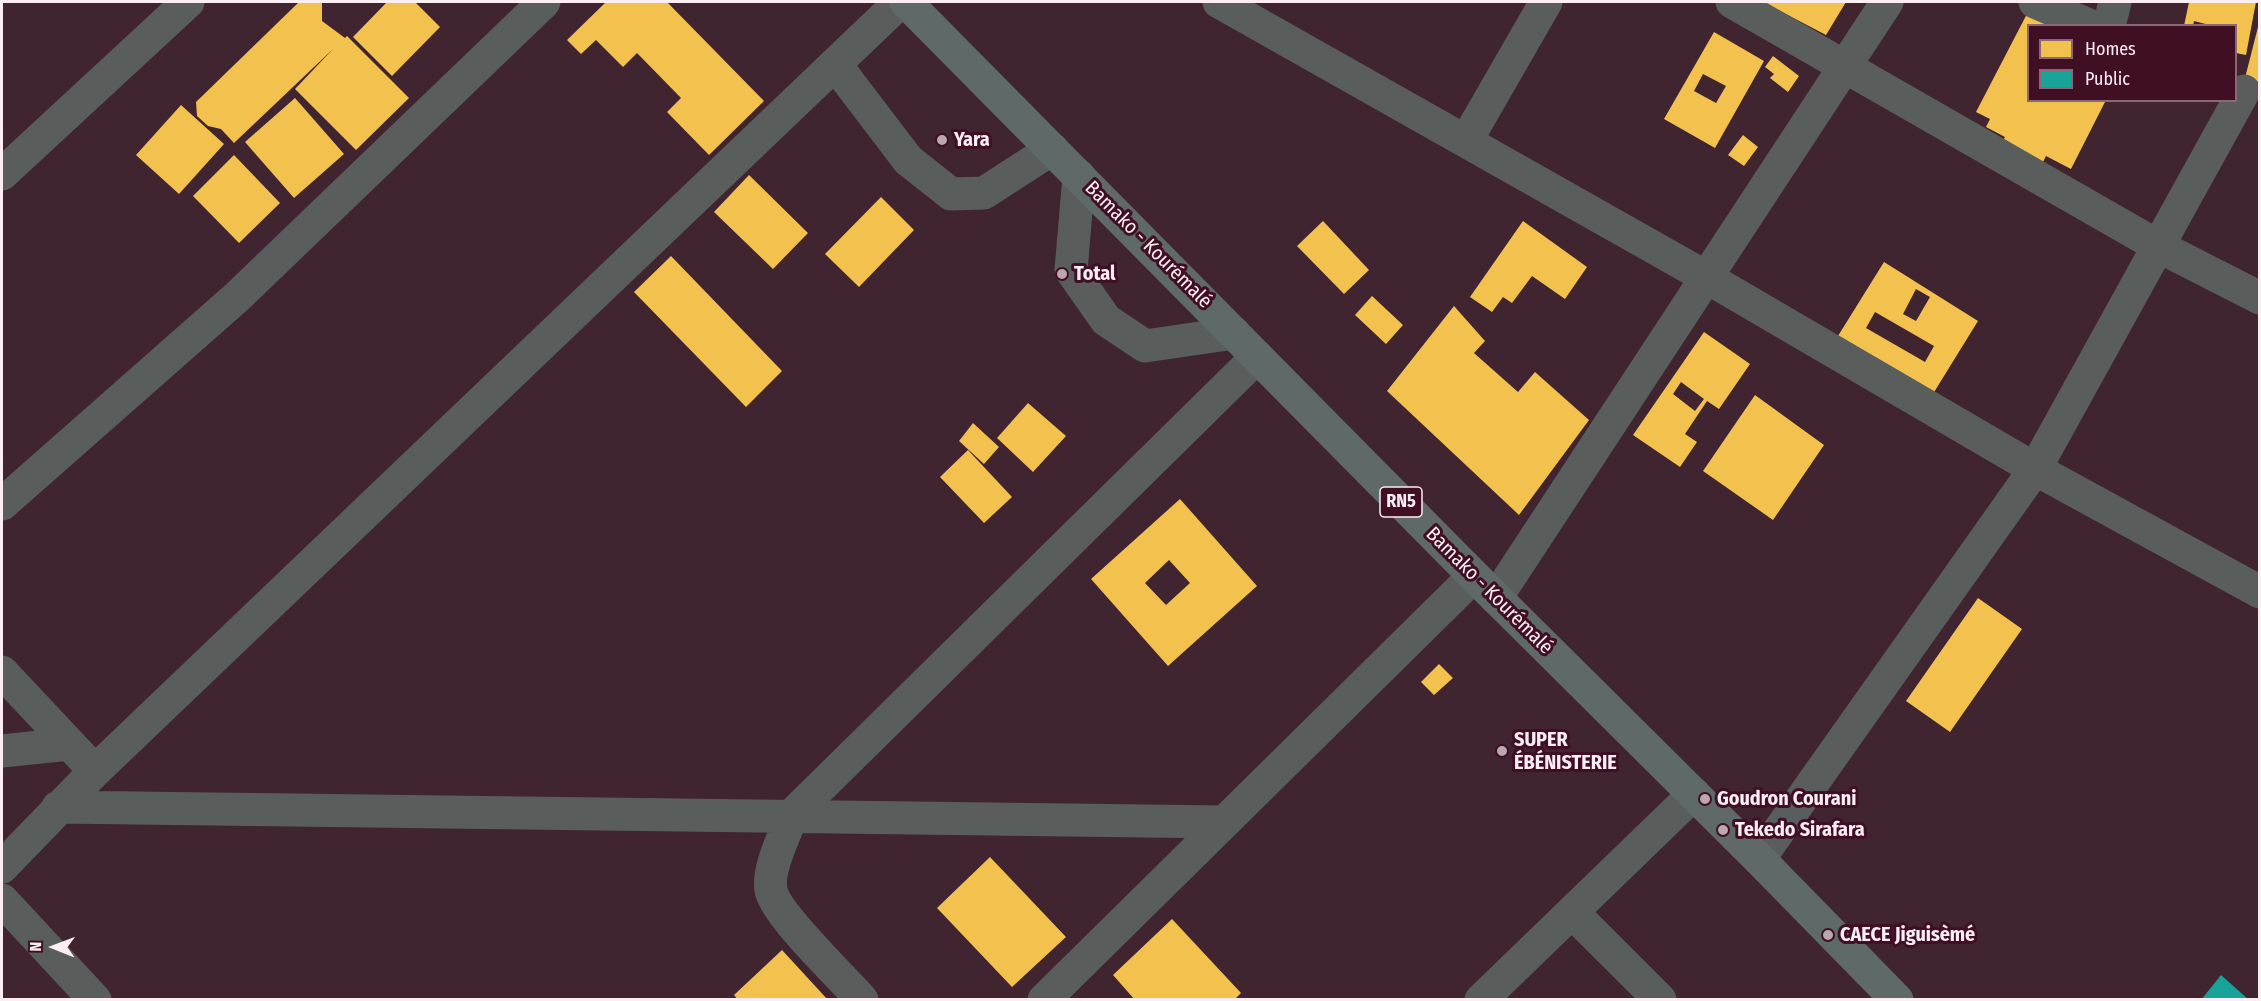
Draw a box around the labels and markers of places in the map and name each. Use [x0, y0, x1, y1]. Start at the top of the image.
place label: Yara [954, 128, 990, 152]
marker: Yara [935, 133, 949, 147]
place label: Total [1074, 262, 1115, 286]
marker: Total [1055, 267, 1069, 281]
place label: SUPER ÉBÉNISTERIE [1514, 728, 1617, 775]
marker: SUPER ÉBÉNISTERIE [1495, 744, 1509, 758]
place label: Goudron Courani [1717, 787, 1856, 811]
marker: Goudron Courani [1698, 792, 1712, 806]
place label: Tekedo Sirafara [1735, 818, 1865, 842]
marker: Tekedo Sirafara [1716, 823, 1730, 837]
place label: CAECE Jiguisèmé [1840, 923, 1975, 947]
marker: CAECE Jiguisèmé [1821, 928, 1835, 942]

